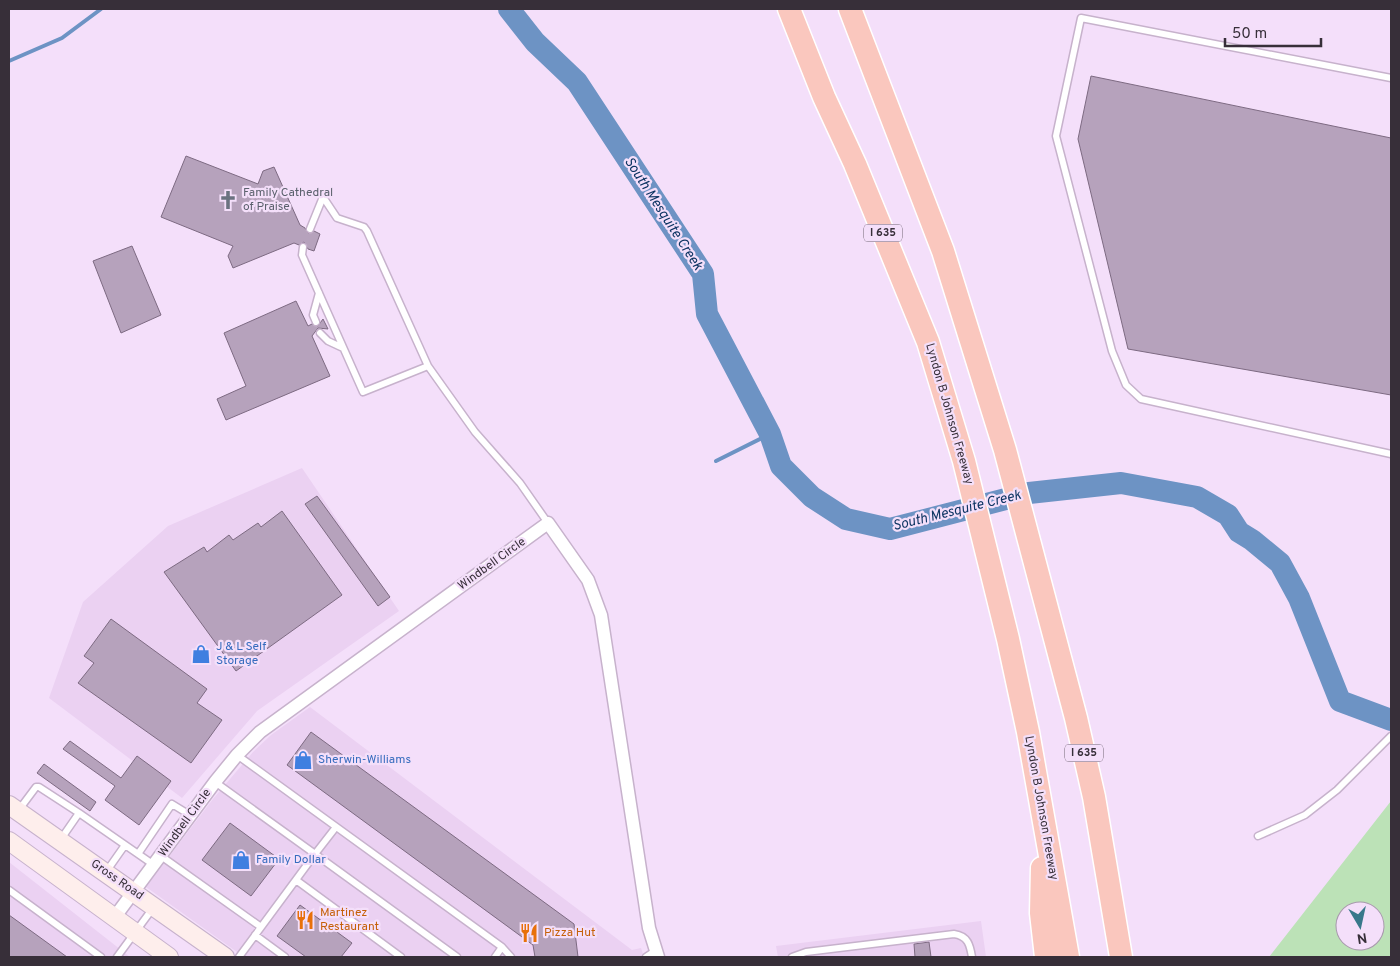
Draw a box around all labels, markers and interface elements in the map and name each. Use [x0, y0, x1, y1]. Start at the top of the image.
scale bar [1225, 15, 1321, 47]
text: 50 m [1232, 25, 1267, 44]
water label: South Mesquite Creek [620, 154, 706, 275]
place label: Family Cathedral of Praise [243, 185, 333, 215]
church icon: Family Cathedral of Praise [217, 189, 239, 211]
road number: I 635 [864, 224, 902, 242]
street label: Lyndon B Johnson Freeway [921, 342, 977, 486]
water label: South Mesquite Creek [891, 487, 1024, 535]
street label: Windbell Circle [455, 534, 529, 594]
place label: J & L Self Storage [216, 639, 266, 669]
shop icon: J & L Self Storage [190, 643, 212, 665]
street label: Lyndon B Johnson Freeway [1020, 735, 1062, 881]
road number: I 635 [1065, 744, 1103, 761]
shop icon: Sherwin-Williams [292, 749, 314, 771]
place label: Sherwin-Williams [318, 752, 411, 768]
street label: Windbell Circle [155, 786, 215, 860]
shop icon: Family Dollar [230, 849, 252, 871]
place label: Family Dollar [256, 852, 326, 868]
street label: Gross Road [87, 856, 147, 904]
north arrow [1335, 901, 1385, 951]
place label: Martinez Restaurant [320, 905, 379, 935]
restaurant icon: Martinez Restaurant [294, 909, 316, 931]
restaurant icon: Pizza Hut [518, 922, 540, 944]
place label: Pizza Hut [544, 925, 596, 941]
text: N [1355, 928, 1368, 947]

